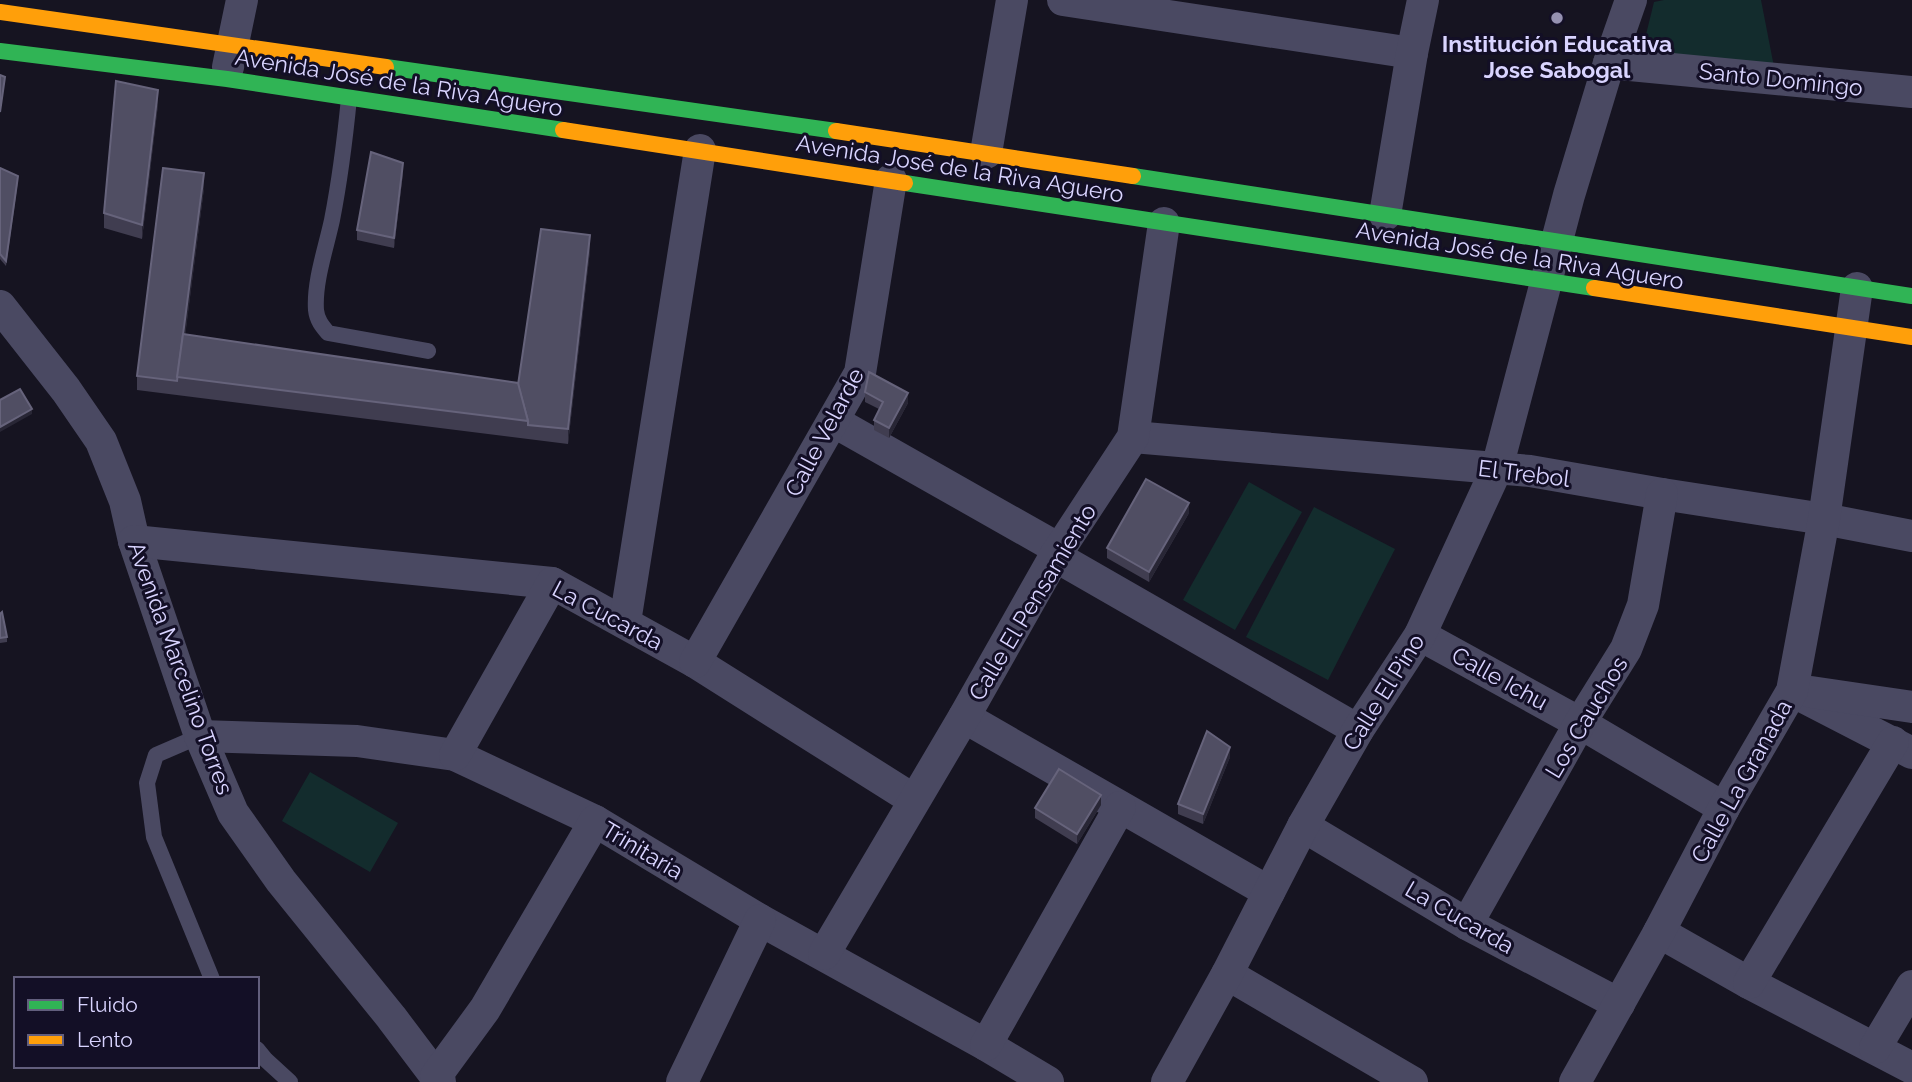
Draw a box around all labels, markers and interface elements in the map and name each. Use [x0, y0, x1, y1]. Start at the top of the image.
marker: Institución Educativa Jose Sabogal [1549, 10, 1565, 26]
place label: Institución Educativa Jose Sabogal [1442, 30, 1672, 83]
street label: Avenida José de la Riva Aguero [233, 43, 565, 121]
street label: Santo Domingo [1698, 57, 1864, 101]
street label: Avenida José de la Riva Aguero [794, 129, 1126, 207]
street label: Avenida José de la Riva Aguero [1354, 216, 1686, 294]
street label: Calle Velarde [779, 363, 869, 501]
street label: El Trebol [1477, 454, 1572, 492]
street label: Calle El Pensamiento [963, 499, 1101, 705]
street label: Avenida Marcelino Torres [123, 538, 239, 798]
street label: La Cucarda [548, 575, 668, 655]
street label: Calle El Pino [1337, 629, 1429, 755]
street label: Calle Ichu [1447, 641, 1553, 715]
street label: Los Cauchos [1539, 651, 1633, 783]
street label: Calle La Granada [1685, 695, 1797, 867]
street label: Trinitaria [598, 815, 688, 885]
street label: La Cucarda [1401, 875, 1519, 959]
legend [14, 977, 259, 1068]
text: Fluido [77, 992, 138, 1017]
text: Lento [77, 1027, 133, 1052]

